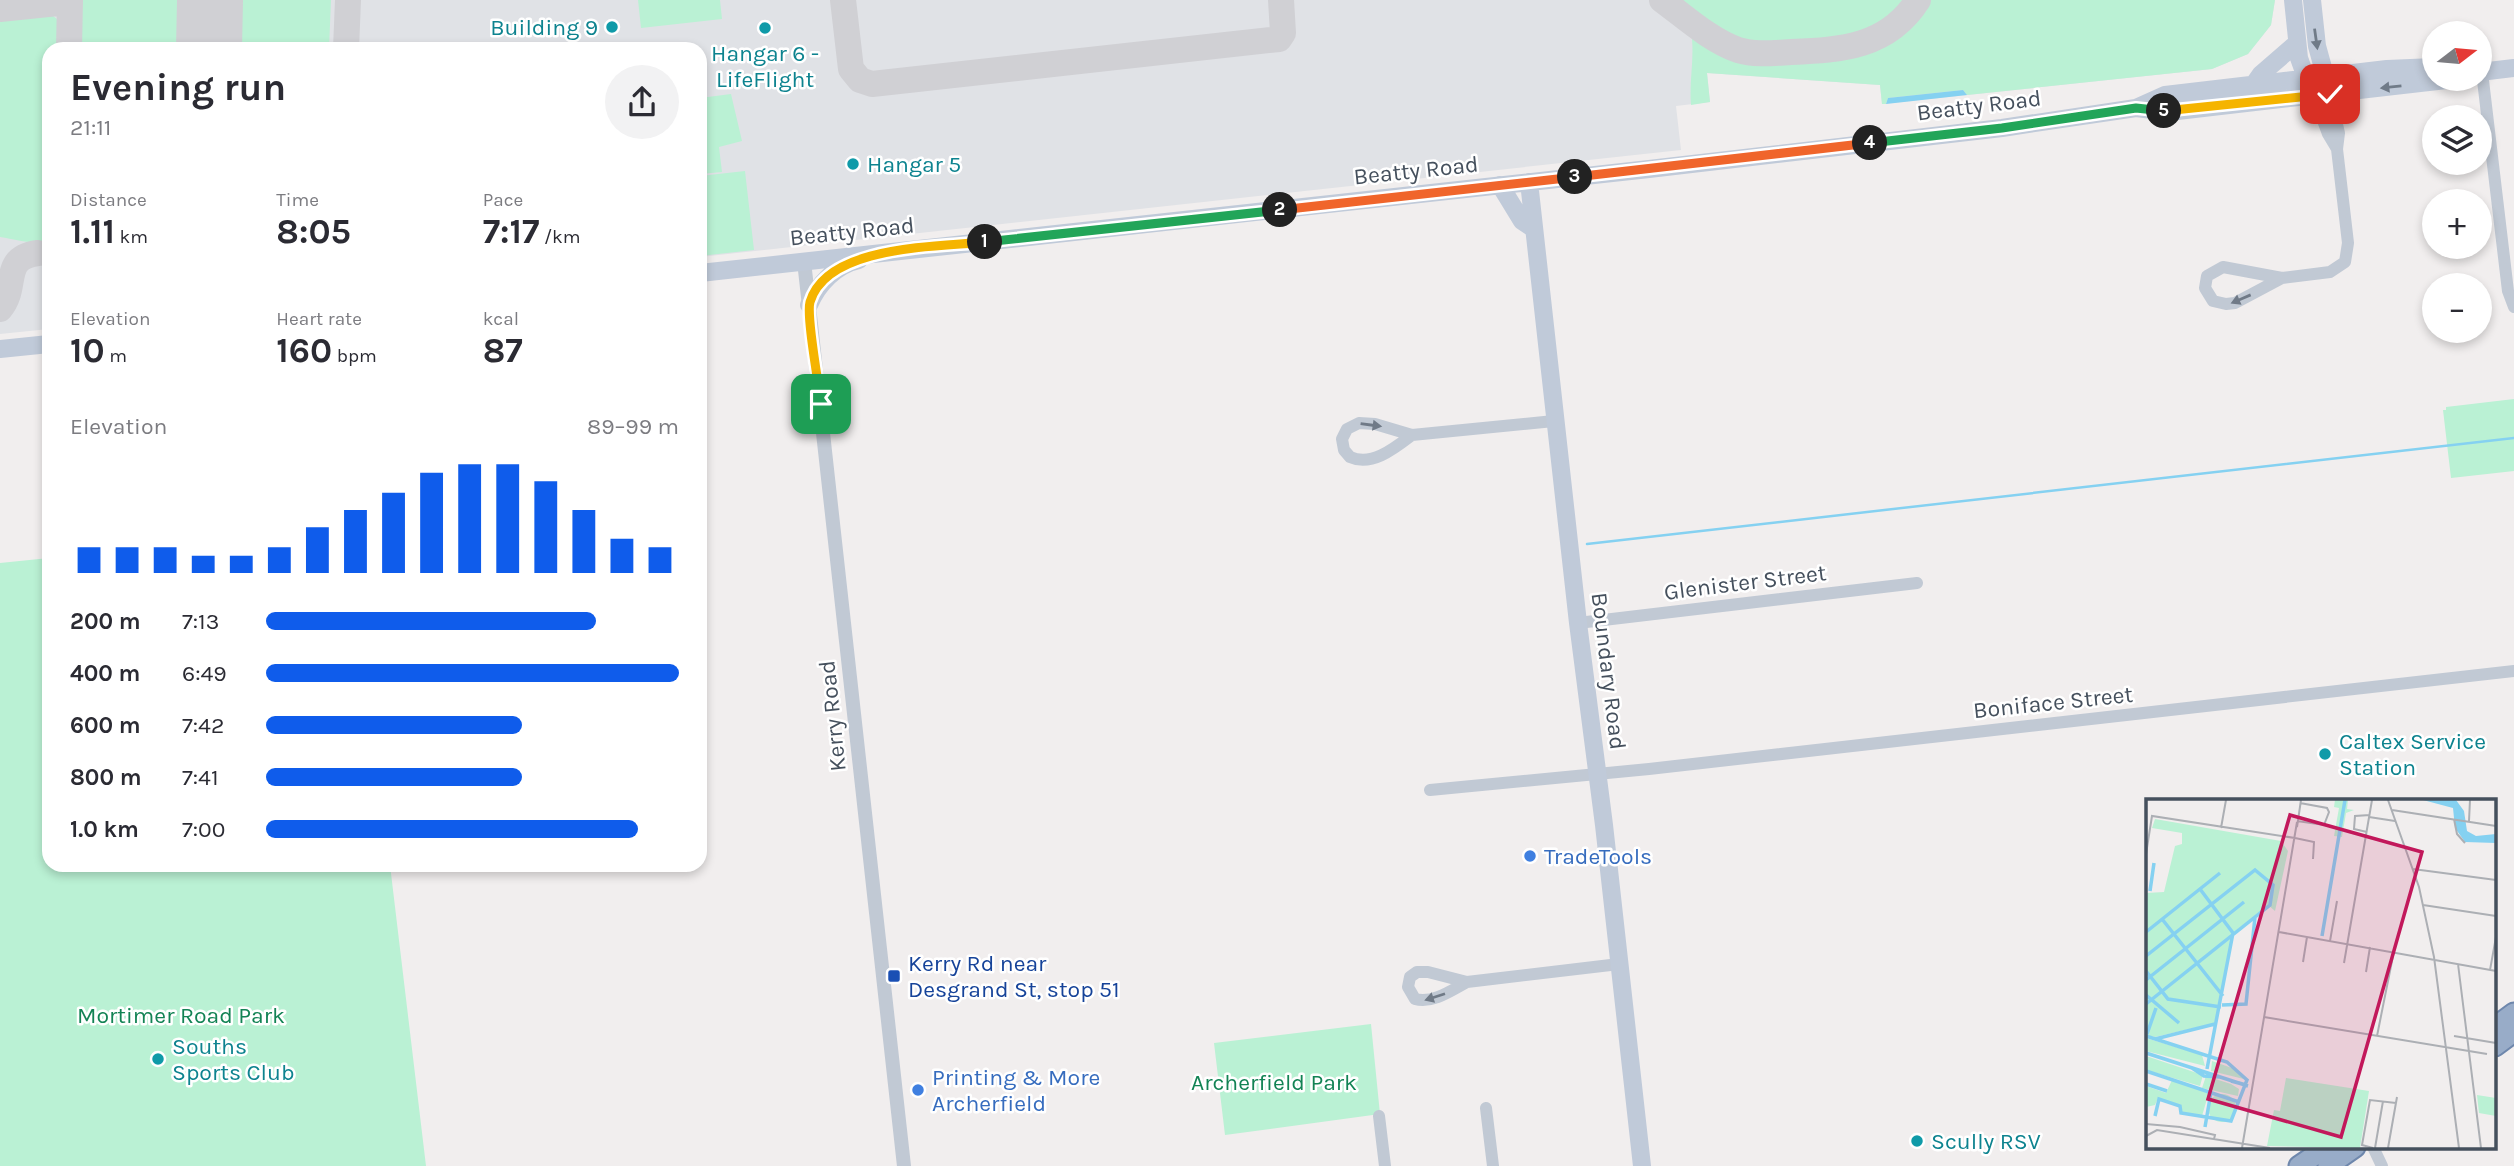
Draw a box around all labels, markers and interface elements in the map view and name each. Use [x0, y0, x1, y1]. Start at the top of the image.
place label: Building 9 [490, 14, 598, 41]
marker: Building 9 [604, 19, 620, 35]
marker: Hangar 6 - LifeFlight [757, 20, 773, 36]
north arrow [2422, 21, 2492, 91]
map controls [2422, 21, 2492, 343]
one-way arrow [2311, 28, 2322, 50]
place label: Hangar 6 - LifeFlight [711, 40, 819, 93]
pin [2300, 64, 2360, 124]
text: Evening run [70, 65, 286, 110]
button: share [605, 65, 679, 139]
icon: check [2311, 75, 2349, 113]
one-way arrow [2380, 81, 2402, 92]
street label: Beatty Road [1915, 84, 2043, 127]
pin: 5 [2146, 94, 2182, 128]
text: 5 [2158, 99, 2169, 121]
button: layers [2422, 105, 2492, 175]
text: 21:11 [70, 114, 111, 141]
pin: 4 [1853, 125, 1888, 160]
text: 4 [1864, 131, 1875, 153]
place label: Hangar 5 [867, 151, 961, 178]
street label: Beatty Road [1352, 151, 1480, 190]
marker: Hangar 5 [845, 156, 861, 172]
pin: 3 [1558, 160, 1592, 194]
text: 3 [1569, 165, 1580, 187]
text: Distance [70, 189, 147, 211]
text: Time [276, 189, 319, 211]
text: Pace [483, 189, 523, 211]
button: + [2422, 189, 2492, 259]
pin: 2 [1262, 192, 1298, 228]
text: 2 [1274, 198, 1285, 220]
text: 1.11 [70, 211, 115, 252]
text: 8:05 [276, 211, 351, 252]
text: 7:17 [483, 211, 539, 252]
street label: Beatty Road [788, 212, 916, 251]
pin: 1 [968, 224, 1002, 260]
text: km [115, 226, 148, 248]
text: /km [539, 226, 581, 248]
text: 1 [981, 230, 988, 252]
button: − [2422, 273, 2492, 343]
one-way arrow [2231, 293, 2251, 305]
text: Elevation [70, 308, 150, 330]
text: Heart rate [276, 308, 362, 330]
text: kcal [483, 308, 519, 330]
text: 10 [70, 330, 105, 371]
text: 160 [276, 330, 332, 371]
text: 87 [483, 330, 523, 371]
text: m [105, 345, 127, 367]
text: bpm [332, 345, 377, 367]
pin [791, 374, 851, 434]
icon: arrive [802, 385, 840, 423]
text: Elevation [70, 413, 167, 440]
text: 89–99 m [587, 413, 679, 440]
one-way arrow [1360, 420, 1382, 431]
street label: Glenister Street [1662, 559, 1828, 606]
street label: Boundary Road [1585, 591, 1632, 751]
text: 200 m [70, 608, 141, 635]
text: 7:13 [182, 608, 219, 635]
street label: Kerry Road [813, 659, 852, 773]
text: 400 m [70, 660, 140, 687]
text: 6:49 [182, 660, 227, 687]
street label: Boniface Street [1972, 681, 2135, 724]
text: 600 m [70, 712, 141, 739]
text: 7:42 [182, 712, 224, 739]
place label: Caltex Service Station [2339, 728, 2486, 781]
marker: Caltex Service Station [2317, 746, 2333, 762]
text: 800 m [70, 764, 142, 791]
text: 7:41 [182, 764, 219, 791]
inset map [2146, 799, 2496, 1148]
text: 1.0 km [70, 816, 139, 843]
text: 7:00 [182, 816, 225, 843]
place label: TradeTools [1544, 843, 1652, 870]
marker: TradeTools [1522, 848, 1538, 864]
place label: Kerry Rd near Desgrand St, stop 51 [908, 950, 1120, 1003]
marker: Kerry Rd near Desgrand St, stop 51 [886, 968, 902, 984]
one-way arrow [1424, 992, 1445, 1003]
park label: Mortimer Road Park [77, 1002, 285, 1029]
place label: Souths Sports Club [172, 1033, 295, 1086]
marker: Souths Sports Club [150, 1051, 166, 1067]
place label: Printing & More Archerfield [932, 1064, 1100, 1117]
park label: Archerfield Park [1191, 1069, 1357, 1096]
marker: Printing & More Archerfield [910, 1082, 926, 1098]
place label: Scully RSV [1931, 1128, 2041, 1155]
marker: Scully RSV [1909, 1133, 1925, 1149]

